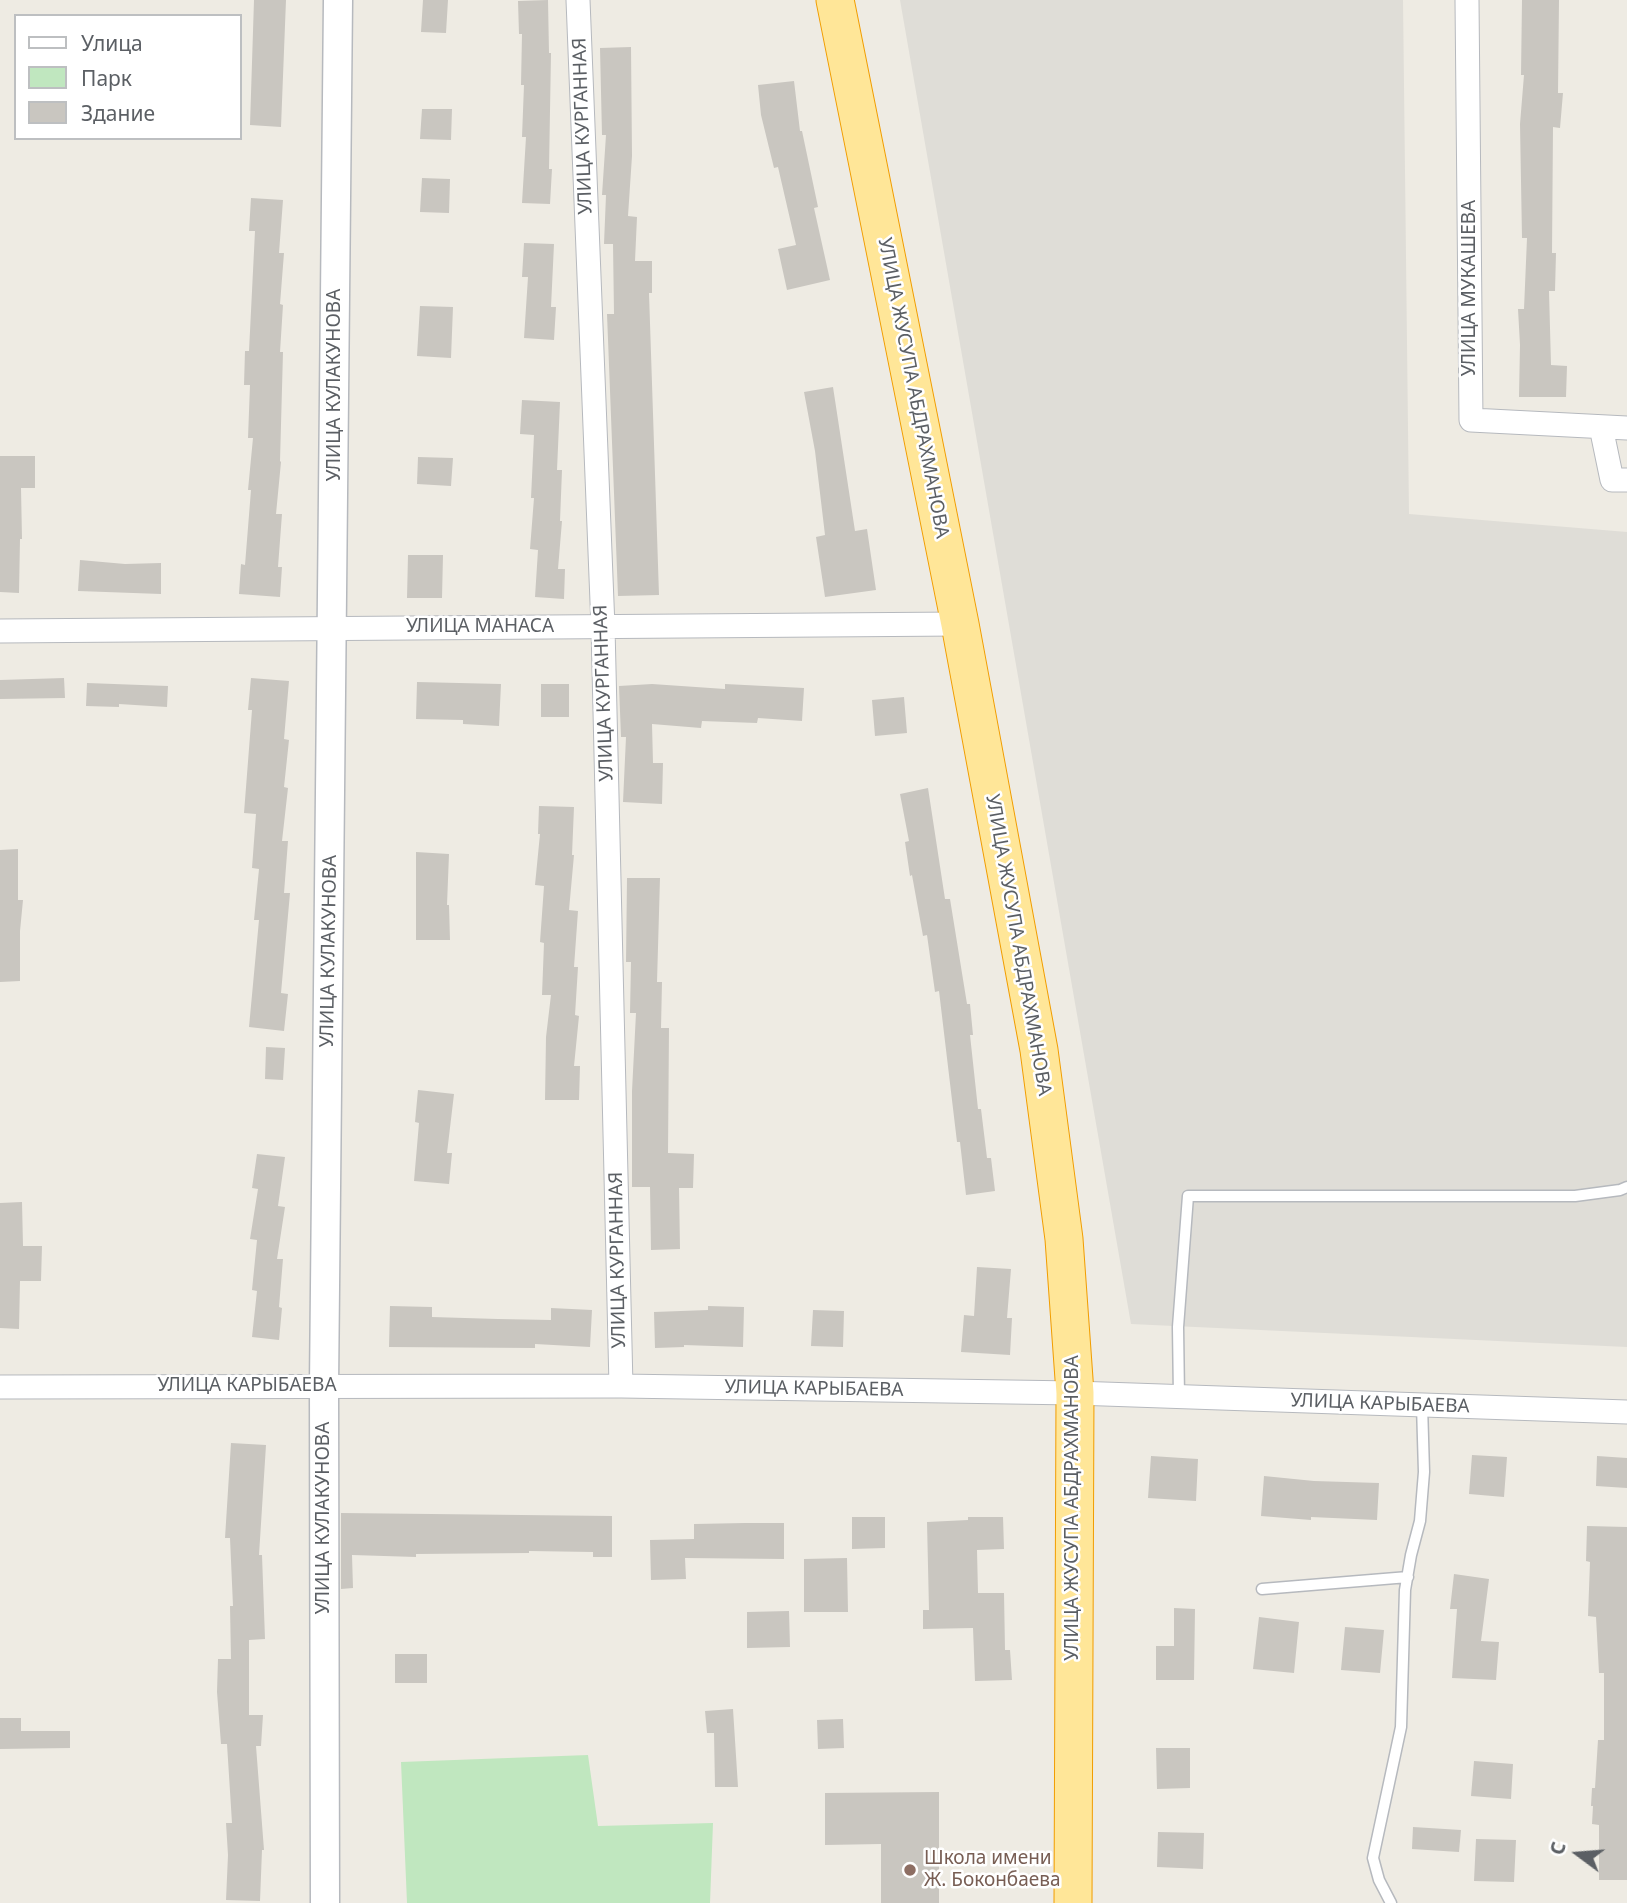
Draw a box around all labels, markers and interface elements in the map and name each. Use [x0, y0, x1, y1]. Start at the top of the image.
legend [14, 14, 242, 140]
text: Улица [81, 29, 143, 57]
street label: УЛИЦА КУРГАННАЯ [569, 37, 597, 215]
text: Парк [81, 64, 132, 92]
text: Здание [81, 99, 155, 127]
street label: УЛИЦА МУКАШЕВА [1459, 200, 1481, 376]
street label: УЛИЦА ЖУСУПА АБДРАХМАНОВА [873, 236, 953, 540]
street label: УЛИЦА КУЛАКУНОВА [324, 289, 346, 481]
street label: УЛИЦА КУРГАННАЯ [590, 604, 618, 782]
street label: УЛИЦА МАНАСА [406, 616, 554, 638]
street label: УЛИЦА ЖУСУПА АБДРАХМАНОВА [980, 793, 1056, 1097]
street label: УЛИЦА КУЛАКУНОВА [316, 855, 342, 1047]
street label: УЛИЦА КУРГАННАЯ [605, 1171, 631, 1349]
street label: УЛИЦА ЖУСУПА АБДРАХМАНОВА [1062, 1355, 1084, 1661]
street label: УЛИЦА КАРЫБАЕВА [157, 1375, 337, 1397]
street label: УЛИЦА КАРЫБАЕВА [724, 1376, 904, 1402]
street label: УЛИЦА КАРЫБАЕВА [1290, 1389, 1470, 1419]
street label: УЛИЦА КУЛАКУНОВА [313, 1422, 335, 1614]
north arrow [1543, 1819, 1613, 1889]
text: С [1544, 1839, 1572, 1858]
place label: Школа имени Ж. Боконбаева [924, 1848, 1060, 1892]
marker: Школа имени Ж. Боконбаева [902, 1862, 918, 1878]

